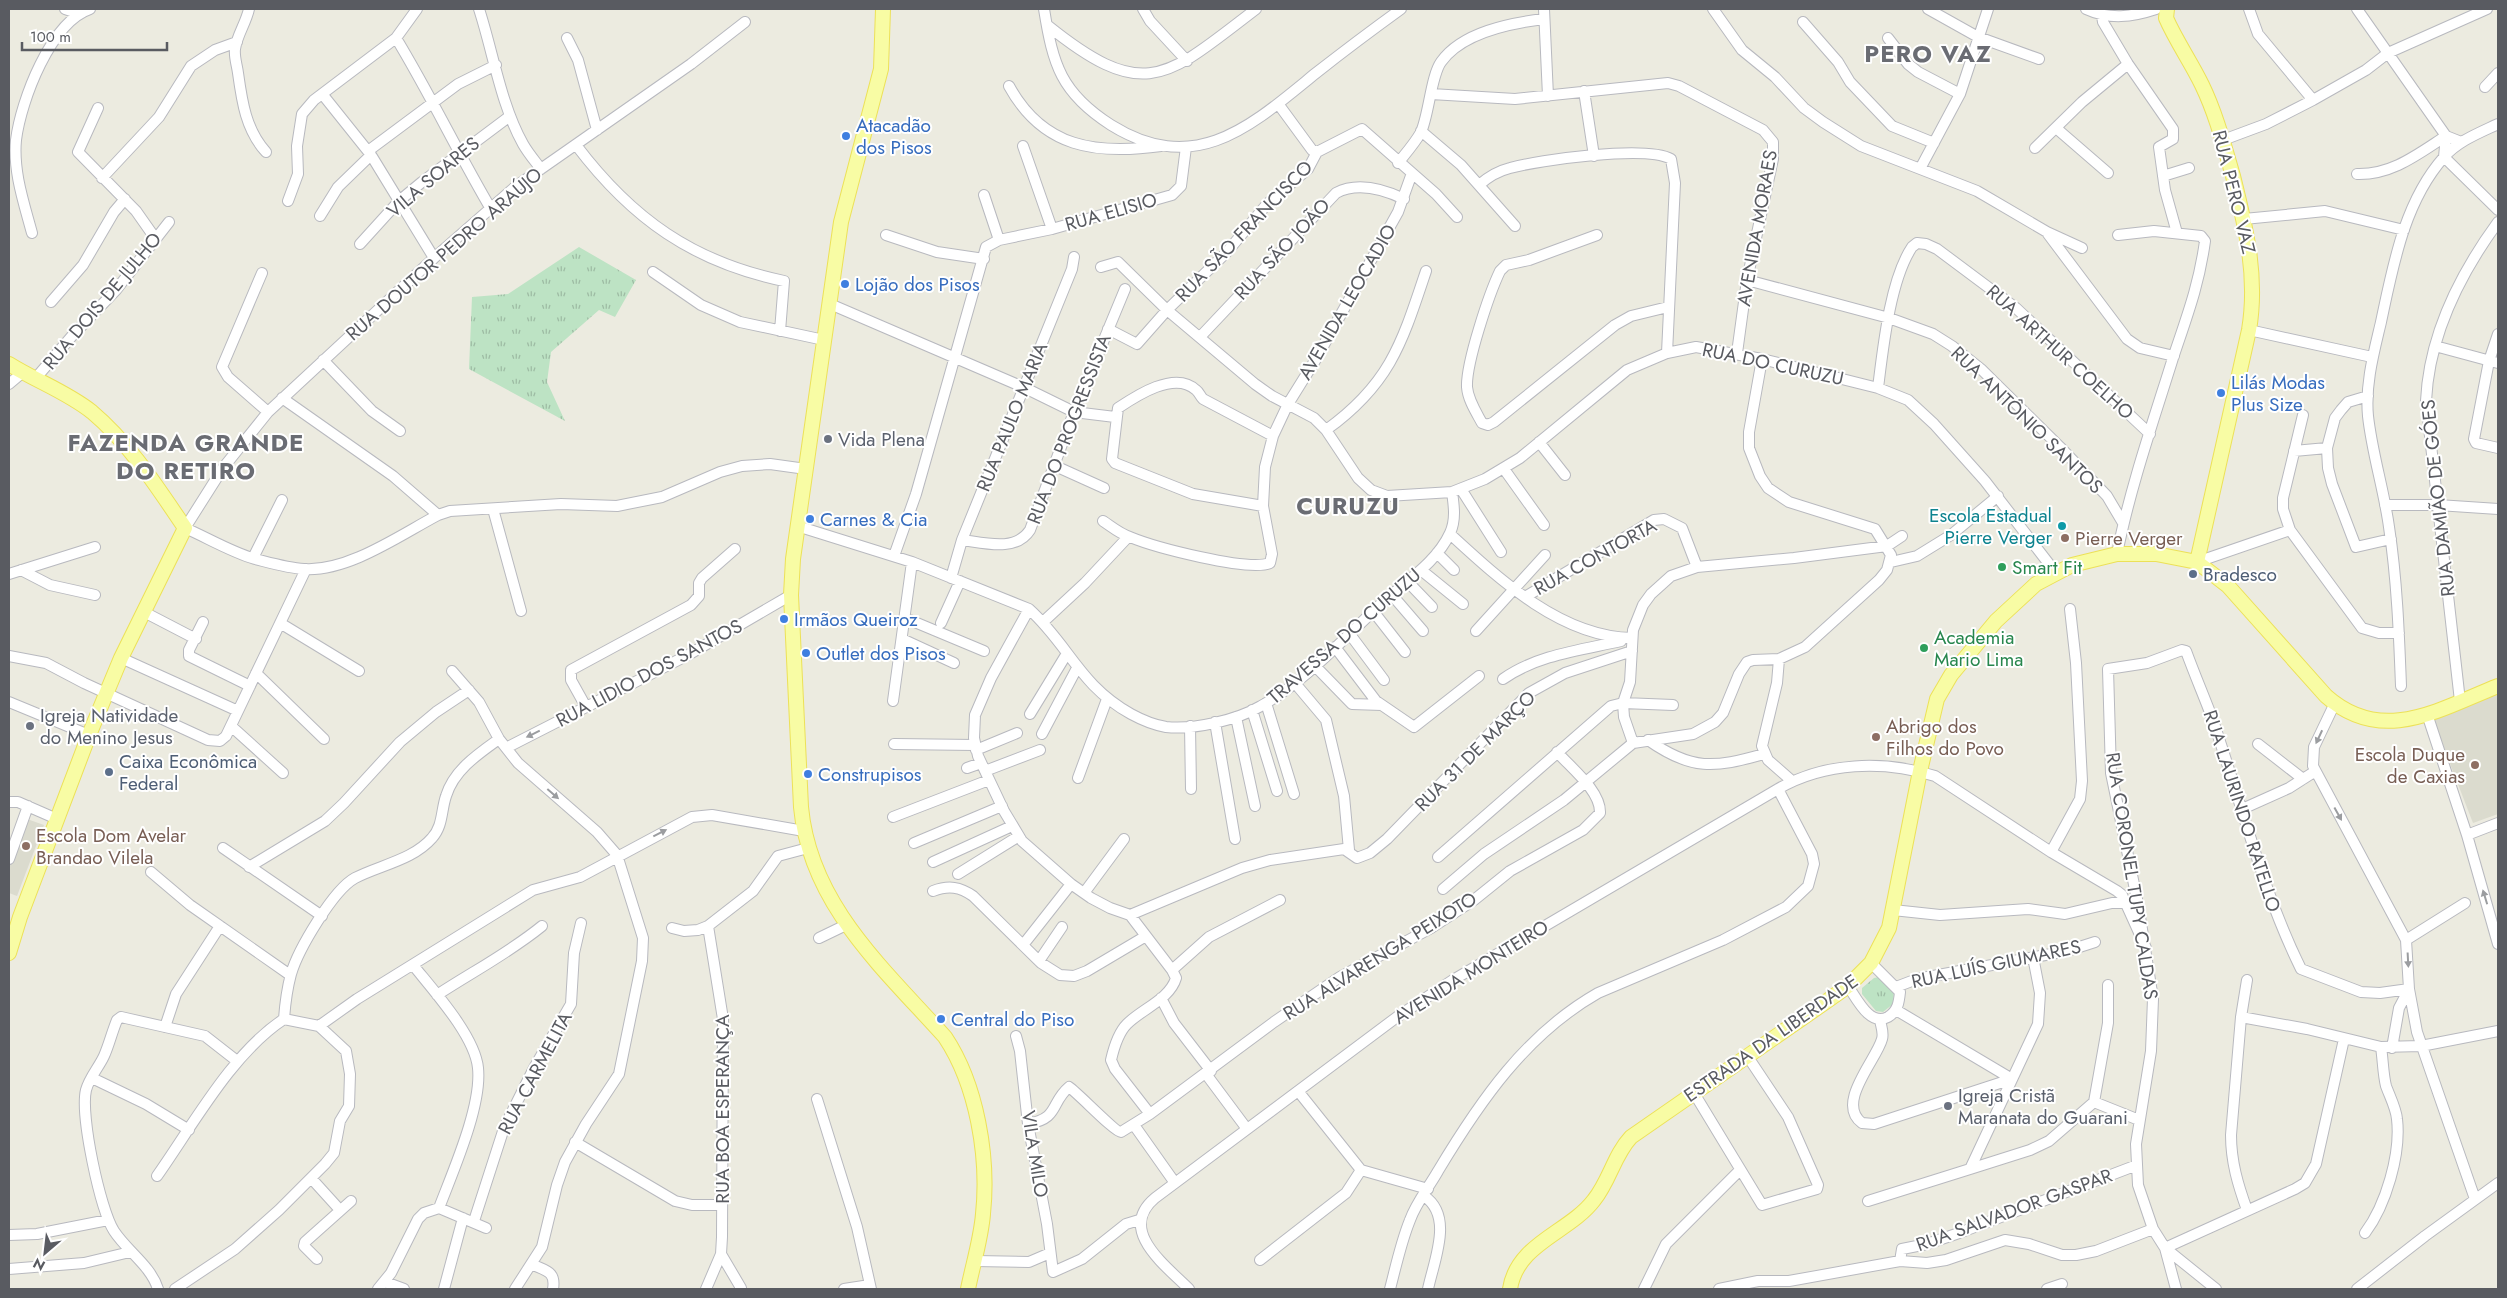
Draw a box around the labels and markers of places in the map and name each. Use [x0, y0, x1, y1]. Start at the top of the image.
place label: Atacadão dos Pisos [856, 112, 932, 161]
marker: Atacadão dos Pisos [840, 130, 852, 142]
place label: Lojão dos Pisos [855, 271, 980, 298]
marker: Lojão dos Pisos [839, 278, 851, 290]
place label: Lilás Modas Plus Size [2231, 369, 2325, 418]
marker: Lilás Modas Plus Size [2215, 387, 2227, 399]
place label: Vida Plena [838, 426, 925, 453]
marker: Vida Plena [822, 433, 834, 445]
place label: Escola Estadual Pierre Verger [1929, 502, 2052, 551]
place label: Carnes & Cia [820, 506, 927, 533]
marker: Carnes & Cia [804, 513, 816, 525]
marker: Escola Estadual Pierre Verger [2056, 520, 2068, 532]
place label: Pierre Verger [2075, 525, 2183, 552]
marker: Pierre Verger [2059, 532, 2071, 544]
place label: Smart Fit [2012, 554, 2083, 581]
marker: Smart Fit [1996, 561, 2008, 573]
place label: Bradesco [2203, 561, 2277, 588]
marker: Bradesco [2187, 568, 2199, 580]
place label: Irmãos Queiroz [794, 606, 918, 633]
marker: Irmãos Queiroz [778, 613, 790, 625]
place label: Academia Mario Lima [1934, 624, 2024, 673]
place label: Outlet dos Pisos [816, 640, 946, 667]
marker: Academia Mario Lima [1918, 642, 1930, 654]
marker: Outlet dos Pisos [800, 647, 812, 659]
place label: Igreja Natividade do Menino Jesus [40, 702, 179, 751]
place label: Abrigo dos Filhos do Povo [1886, 713, 2004, 762]
marker: Igreja Natividade do Menino Jesus [24, 720, 36, 732]
marker: Abrigo dos Filhos do Povo [1870, 731, 1882, 743]
place label: Escola Duque de Caxias [2355, 741, 2465, 790]
place label: Caixa Econômica Federal [119, 748, 257, 797]
marker: Escola Duque de Caxias [2469, 759, 2481, 771]
place label: Construpisos [818, 761, 922, 788]
marker: Caixa Econômica Federal [103, 766, 115, 778]
marker: Construpisos [802, 768, 814, 780]
place label: Escola Dom Avelar Brandao Vilela [36, 822, 187, 871]
marker: Escola Dom Avelar Brandao Vilela [20, 840, 32, 852]
place label: Central do Piso [951, 1006, 1074, 1033]
marker: Central do Piso [935, 1013, 947, 1025]
place label: Igreja Cristã Maranata do Guarani [1958, 1082, 2128, 1131]
marker: Igreja Cristã Maranata do Guarani [1942, 1100, 1954, 1112]

